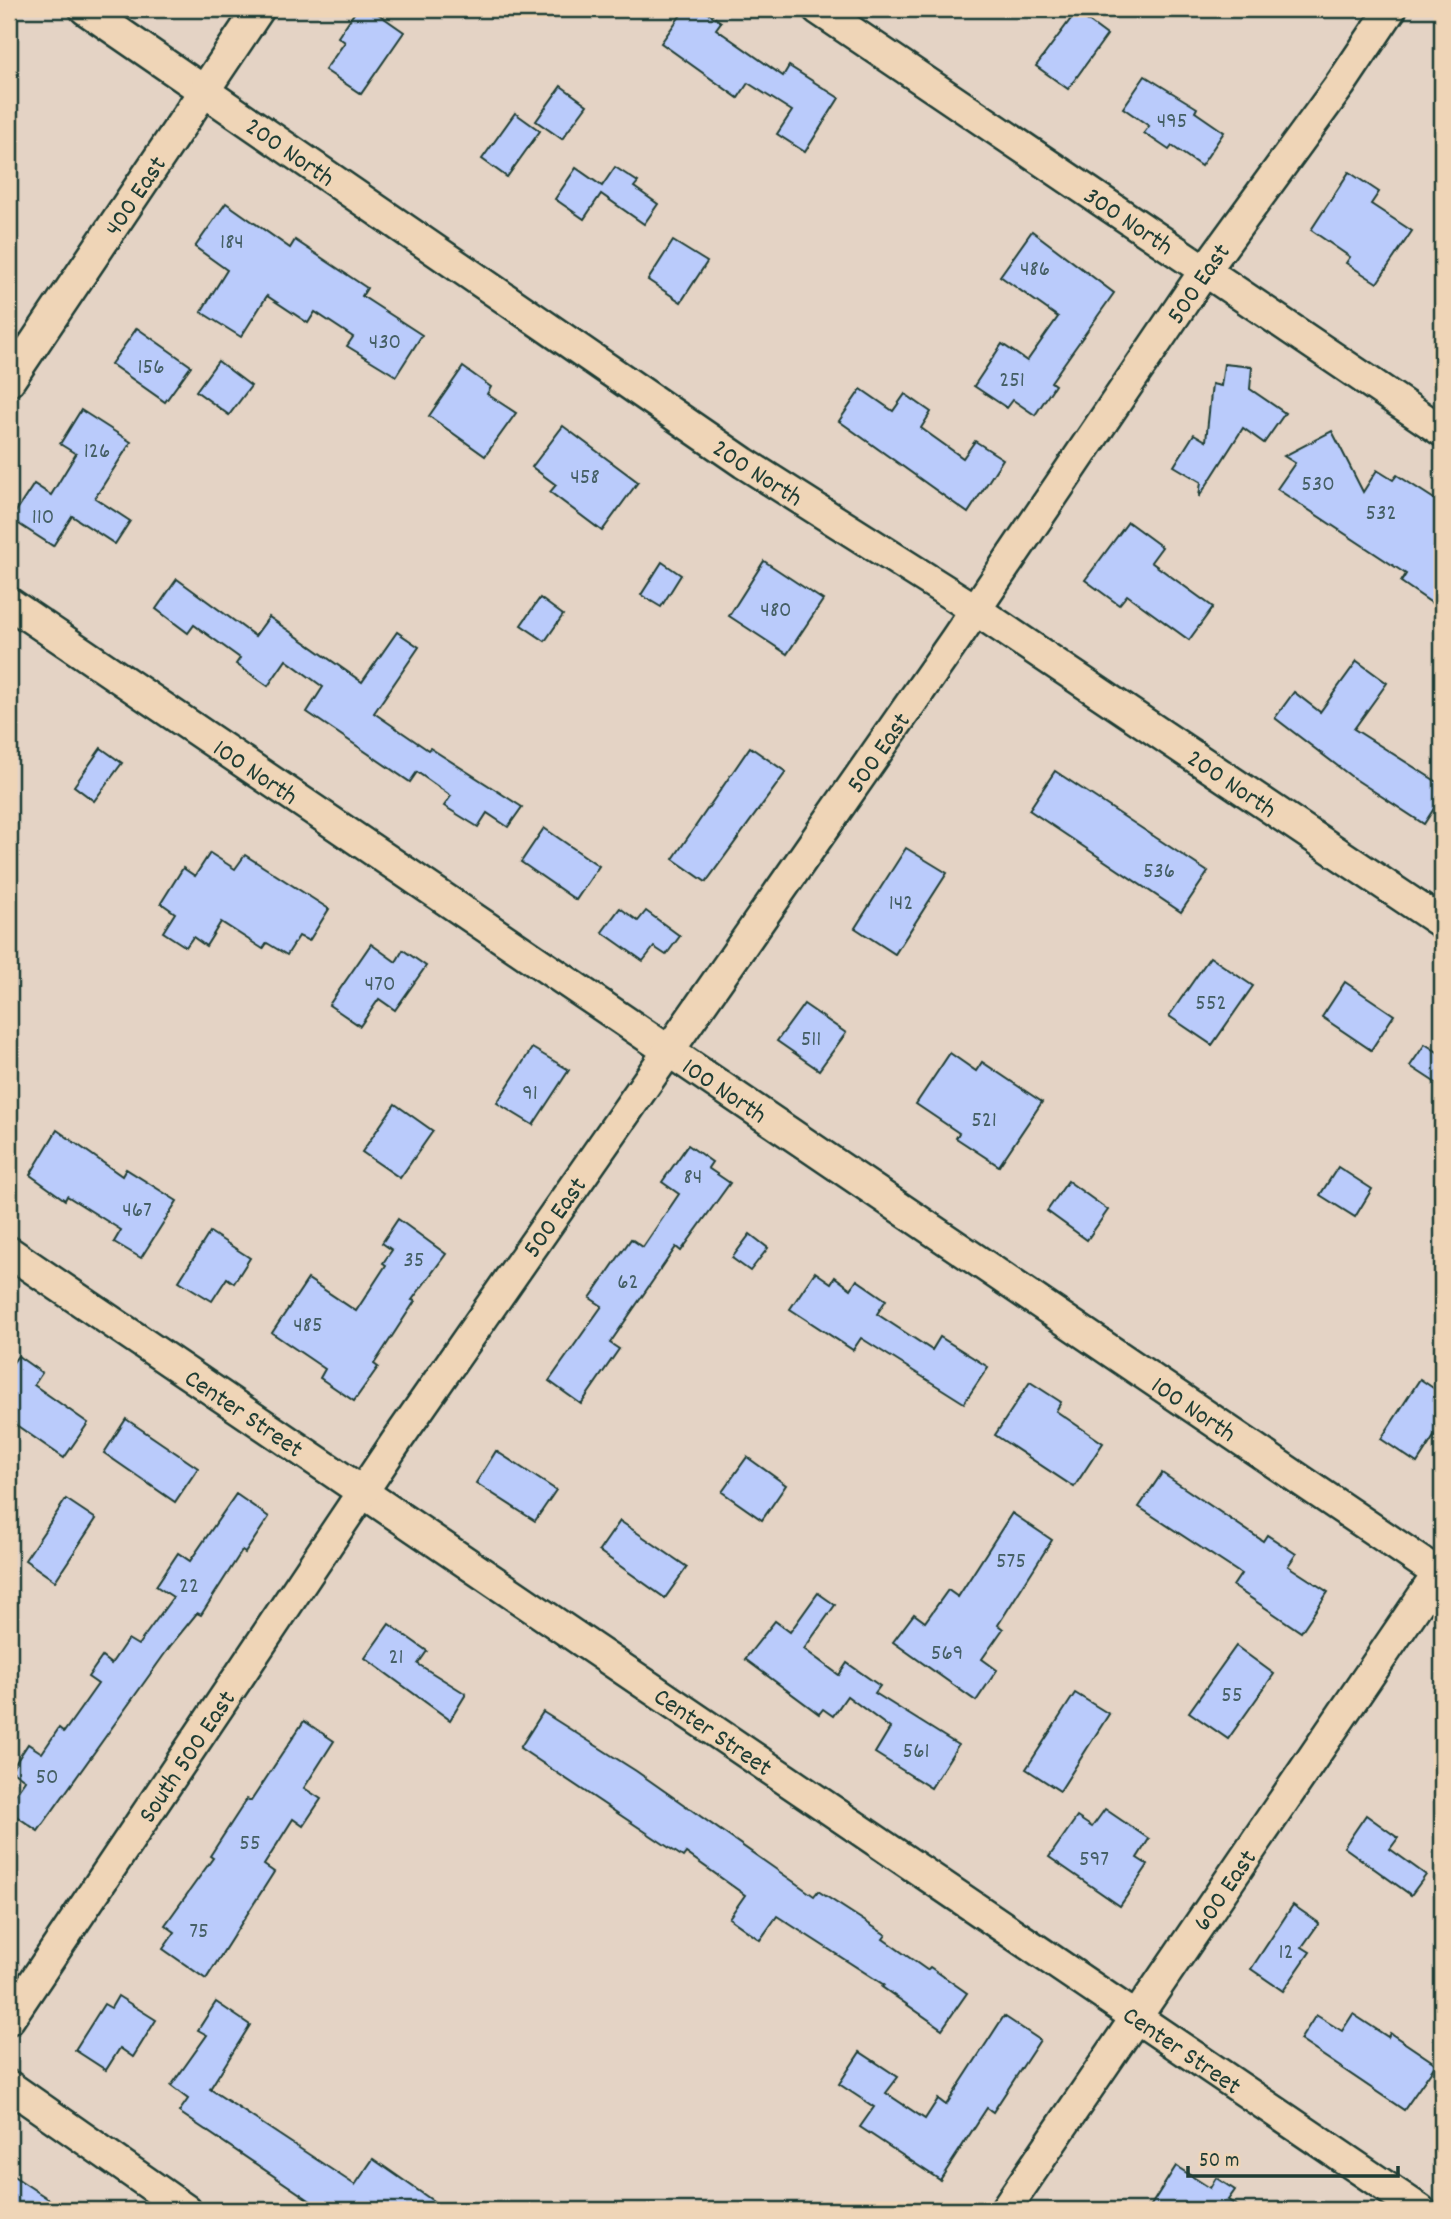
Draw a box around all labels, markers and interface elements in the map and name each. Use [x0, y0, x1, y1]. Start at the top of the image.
house number: 495 [1157, 106, 1187, 139]
street label: 200 North [237, 110, 341, 198]
street label: 400 East [96, 149, 177, 245]
street label: 300 North [1075, 179, 1180, 266]
house number: 184 [220, 227, 244, 260]
street label: 500 East [1159, 236, 1241, 332]
house number: 486 [1020, 254, 1050, 287]
house number: 430 [369, 327, 401, 360]
house number: 156 [138, 352, 164, 385]
house number: 251 [999, 365, 1025, 398]
street label: 200 North [704, 431, 809, 518]
house number: 126 [84, 436, 110, 469]
house number: 458 [570, 462, 600, 495]
house number: 530 [1301, 469, 1335, 502]
house number: 532 [1366, 498, 1396, 531]
house number: 110 [32, 502, 54, 535]
house number: 480 [760, 595, 792, 628]
street label: 500 East [839, 706, 921, 802]
street label: 100 North [204, 732, 304, 816]
street label: 200 North [1178, 742, 1283, 829]
house number: 536 [1143, 856, 1175, 889]
house number: 142 [889, 888, 913, 921]
house number: 470 [365, 969, 395, 1002]
house number: 552 [1195, 988, 1227, 1021]
house number: 511 [801, 1024, 821, 1057]
street label: 100 North [674, 1050, 773, 1135]
house number: 91 [522, 1078, 538, 1111]
house number: 521 [971, 1105, 997, 1138]
house number: 84 [684, 1162, 702, 1195]
street label: 500 East [515, 1170, 598, 1266]
house number: 467 [122, 1195, 152, 1228]
house number: 35 [404, 1245, 424, 1278]
house number: 62 [617, 1267, 639, 1300]
house number: 485 [293, 1310, 323, 1343]
street label: Center Street [176, 1361, 310, 1469]
street label: 100 North [1143, 1369, 1243, 1453]
house number: 575 [996, 1546, 1026, 1579]
house number: 22 [179, 1571, 199, 1604]
house number: 569 [931, 1638, 963, 1671]
house number: 21 [388, 1642, 404, 1675]
street label: Center Street [645, 1680, 779, 1787]
house number: 55 [1221, 1680, 1243, 1713]
street label: South 500 East [131, 1684, 247, 1831]
house number: 561 [903, 1736, 929, 1769]
house number: 50 [35, 1762, 59, 1795]
house number: 55 [239, 1828, 261, 1861]
street label: 600 East [1185, 1843, 1268, 1940]
house number: 597 [1079, 1844, 1109, 1877]
house number: 75 [189, 1916, 209, 1949]
house number: 12 [1278, 1937, 1294, 1970]
street label: Center Street [1114, 1998, 1248, 2106]
scale bar [1188, 2135, 1398, 2179]
text: 50 m [1199, 2147, 1239, 2177]

